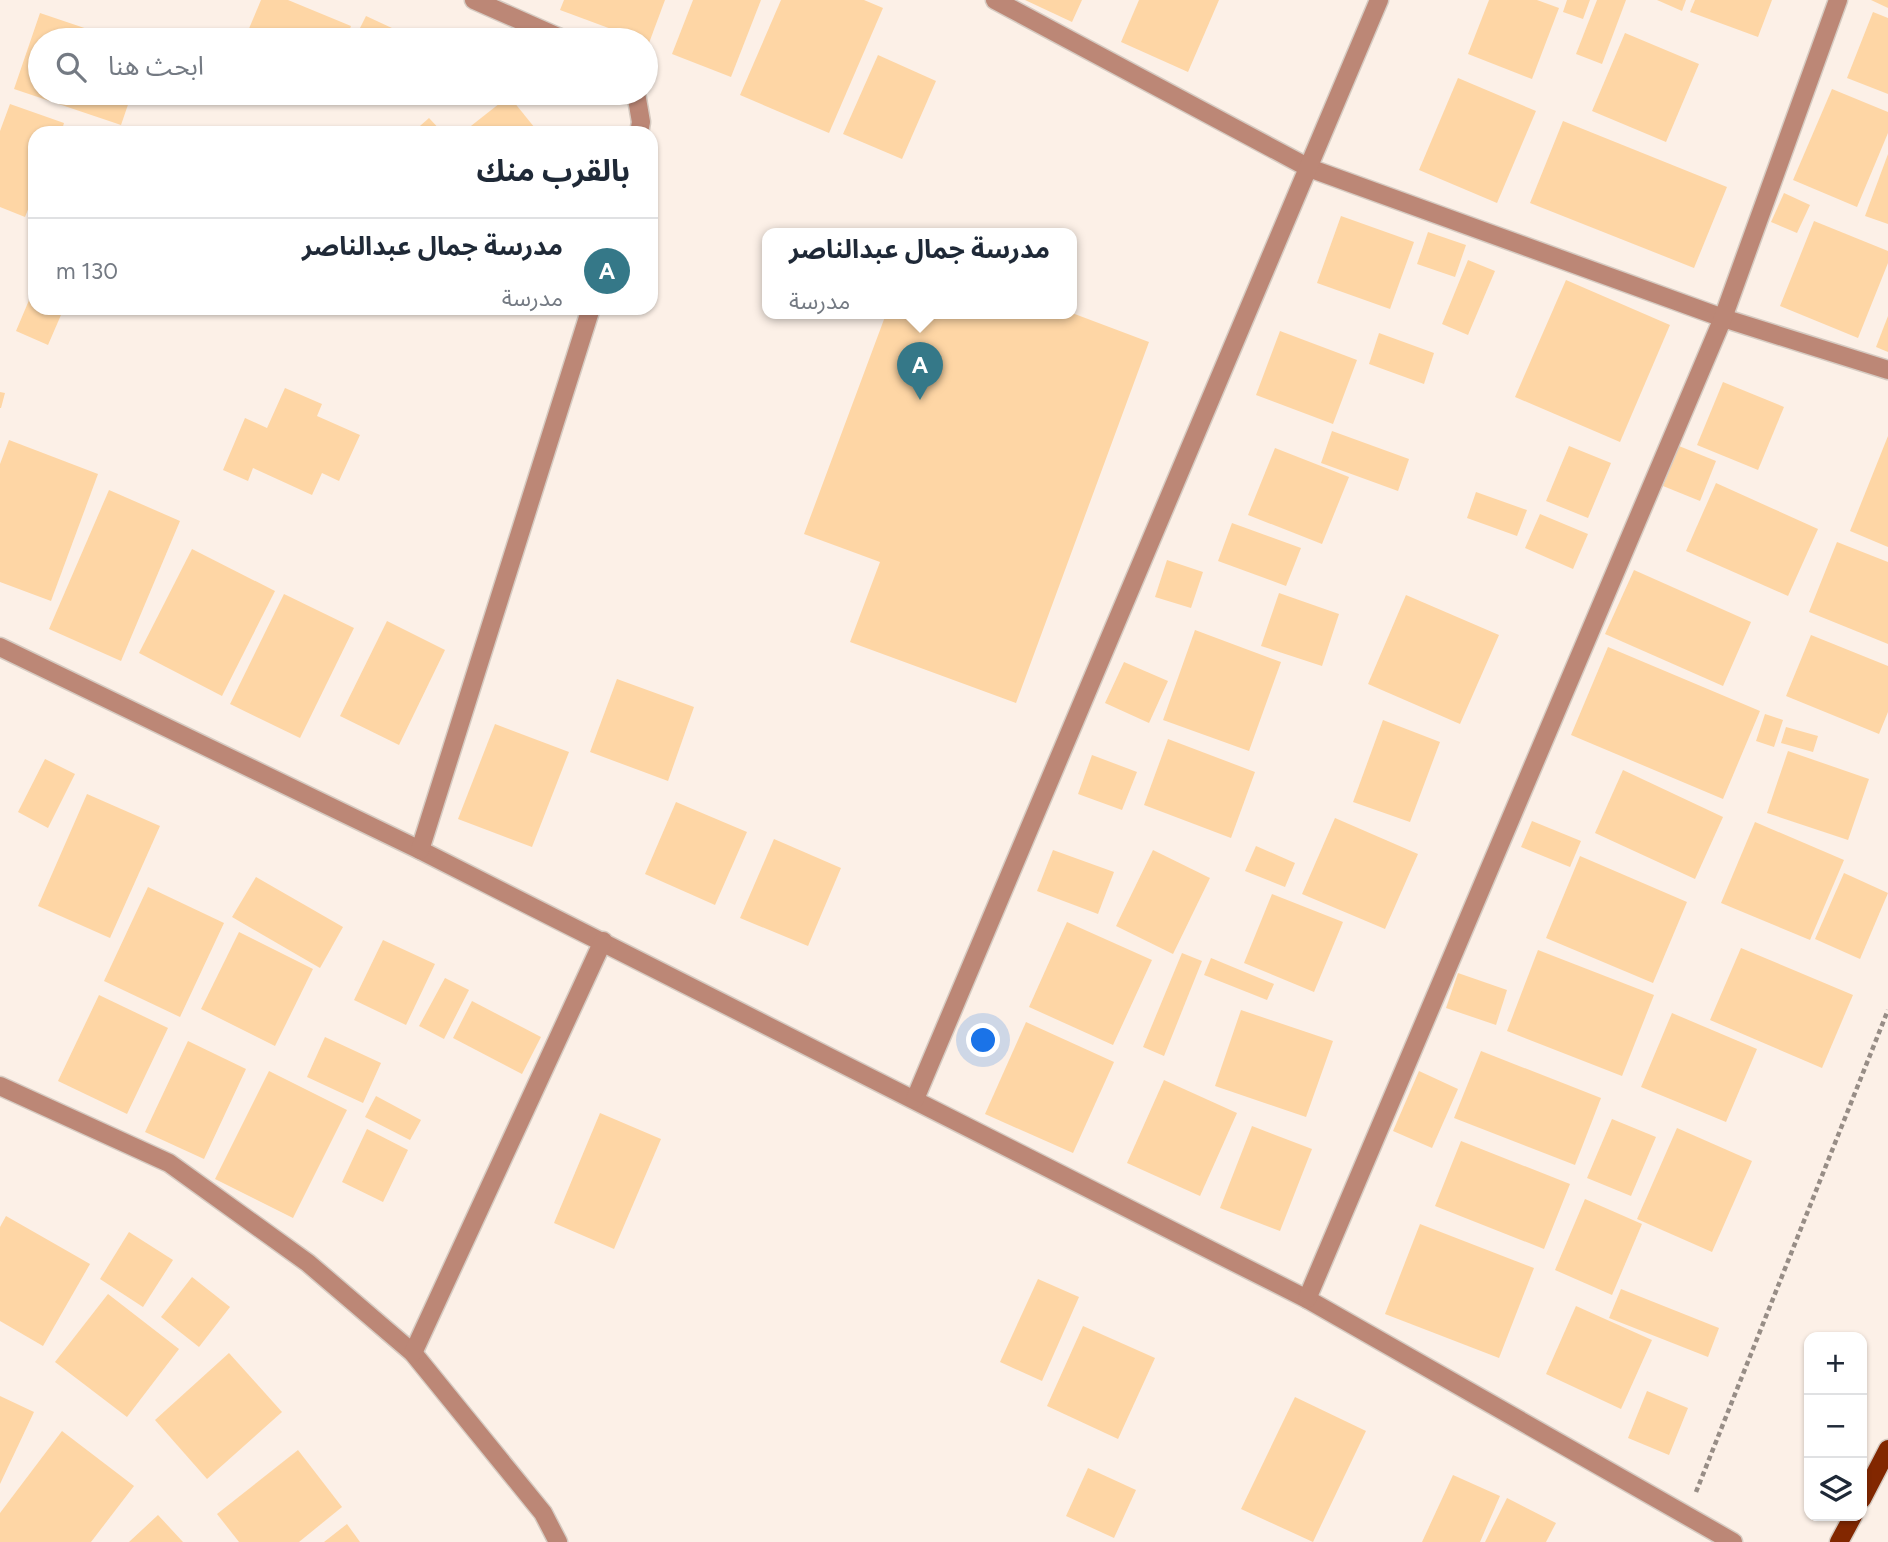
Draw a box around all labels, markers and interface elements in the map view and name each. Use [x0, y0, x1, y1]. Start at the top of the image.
search box [28, 28, 658, 105]
icon: search [52, 48, 90, 86]
text: ابحث هنا [108, 50, 204, 82]
text: بالقرب منك [477, 152, 630, 189]
popup [762, 228, 1077, 319]
text: مدرسة جمال عبدالناصر [302, 230, 563, 262]
text: مدرسة جمال عبدالناصر [789, 233, 1050, 265]
text: 130 m [56, 257, 118, 285]
text: A [599, 257, 615, 285]
text: مدرسة [502, 284, 563, 312]
text: مدرسة [789, 287, 850, 315]
pin: A [897, 342, 943, 400]
your location [966, 1023, 1000, 1057]
map controls [1804, 1332, 1867, 1521]
button: + [1804, 1332, 1867, 1395]
button: − [1804, 1395, 1867, 1458]
button: layers [1804, 1458, 1867, 1521]

